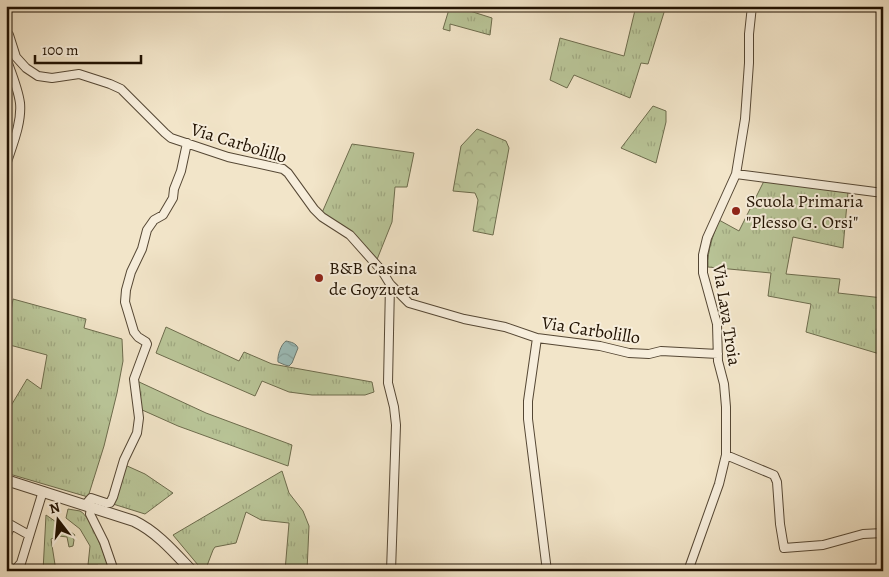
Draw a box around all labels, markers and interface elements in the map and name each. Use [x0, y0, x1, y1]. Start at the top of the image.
scale bar [35, 32, 141, 64]
text: 100 m [42, 40, 79, 60]
street label: Via Carbolillo [187, 117, 290, 169]
place label: Scuola Primaria "Plesso G. Orsi" [746, 189, 864, 234]
marker: Scuola Primaria "Plesso G. Orsi" [730, 205, 742, 217]
place label: B&B Casina de Goyzueta [329, 256, 420, 301]
street label: Via Lava Troia [707, 261, 747, 368]
marker: B&B Casina de Goyzueta [313, 272, 325, 284]
street label: Via Carbolillo [539, 310, 642, 350]
north arrow [32, 494, 82, 544]
text: N [47, 497, 62, 519]

